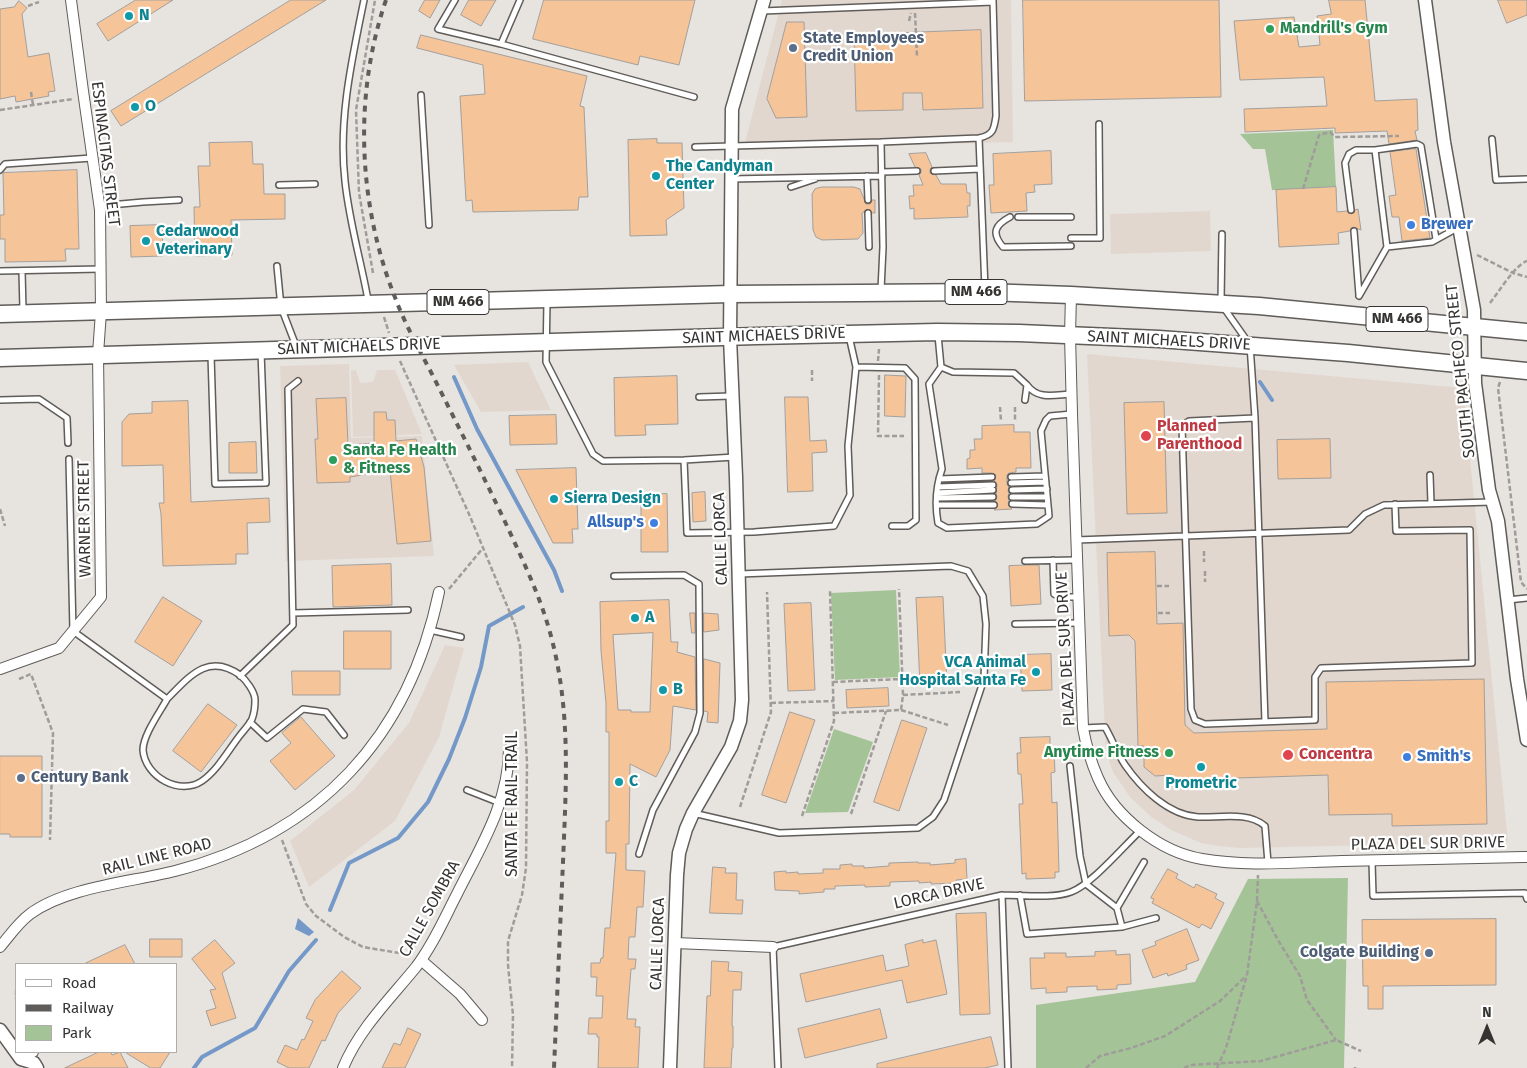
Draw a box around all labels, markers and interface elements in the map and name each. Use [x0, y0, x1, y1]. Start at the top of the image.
place label: N [139, 6, 150, 26]
marker: N [123, 10, 135, 22]
place label: Mandrill's Gym [1280, 19, 1388, 39]
marker: Mandrill's Gym [1264, 23, 1276, 35]
place label: State Employees Credit Union [803, 29, 924, 67]
marker: State Employees Credit Union [787, 42, 799, 54]
street label: ESPINACITAS STREET [87, 80, 123, 228]
place label: O [145, 97, 156, 117]
marker: O [129, 101, 141, 113]
place label: The Candyman Center [666, 157, 773, 195]
marker: The Candyman Center [650, 170, 662, 182]
place label: Brewer [1421, 215, 1473, 235]
marker: Brewer [1405, 219, 1417, 231]
place label: Cedarwood Veterinary [156, 222, 239, 260]
marker: Cedarwood Veterinary [140, 235, 152, 247]
road number: NM 466 [945, 280, 1007, 304]
street label: SOUTH PACHECO STREET [1442, 283, 1480, 459]
road number: NM 466 [427, 290, 489, 314]
road number: NM 466 [1366, 306, 1428, 332]
street label: SAINT MICHAELS DRIVE [682, 324, 846, 348]
street label: SAINT MICHAELS DRIVE [1087, 327, 1251, 355]
street label: SAINT MICHAELS DRIVE [277, 335, 441, 359]
place label: Planned Parenthood [1157, 417, 1242, 455]
marker: Planned Parenthood [1139, 429, 1153, 443]
place label: Santa Fe Health & Fitness [343, 441, 457, 479]
marker: Santa Fe Health & Fitness [327, 454, 339, 466]
street label: WARNER STREET [74, 460, 96, 578]
place label: Sierra Design [564, 489, 661, 509]
street label: CALLE LORCA [710, 492, 732, 586]
marker: Sierra Design [548, 493, 560, 505]
place label: Allsup's [587, 513, 644, 533]
marker: Allsup's [648, 517, 660, 529]
street label: PLAZA DEL SUR DRIVE [1052, 571, 1080, 727]
place label: A [645, 608, 654, 628]
marker: A [629, 612, 641, 624]
place label: VCA Animal Hospital Santa Fe [899, 653, 1026, 691]
marker: VCA Animal Hospital Santa Fe [1030, 666, 1042, 678]
place label: B [673, 680, 683, 700]
marker: B [657, 684, 669, 696]
street label: SANTA FE RAIL TRAIL [503, 731, 523, 877]
place label: Anytime Fitness [1044, 743, 1159, 763]
place label: Concentra [1299, 745, 1373, 765]
marker: Anytime Fitness [1163, 747, 1175, 759]
place label: Smith's [1417, 747, 1471, 767]
marker: Concentra [1281, 748, 1295, 762]
marker: Smith's [1401, 751, 1413, 763]
marker: Prometric [1195, 761, 1207, 773]
place label: Century Bank [31, 768, 128, 788]
marker: Century Bank [15, 772, 27, 784]
place label: C [629, 772, 638, 792]
place label: Prometric [1165, 774, 1237, 794]
marker: C [613, 776, 625, 788]
street label: PLAZA DEL SUR DRIVE [1351, 833, 1505, 855]
street label: RAIL LINE ROAD [100, 834, 214, 880]
street label: CALLE SOMBRA [396, 857, 464, 961]
street label: LORCA DRIVE [892, 874, 986, 914]
street label: CALLE LORCA [647, 897, 669, 991]
place label: Colgate Building [1300, 943, 1419, 963]
marker: Colgate Building [1423, 947, 1435, 959]
legend [15, 963, 178, 1053]
text: Road [62, 974, 97, 992]
text: Railway [62, 999, 114, 1017]
north arrow [1462, 1003, 1512, 1053]
text: N [1482, 1004, 1492, 1021]
text: Park [62, 1024, 92, 1042]

